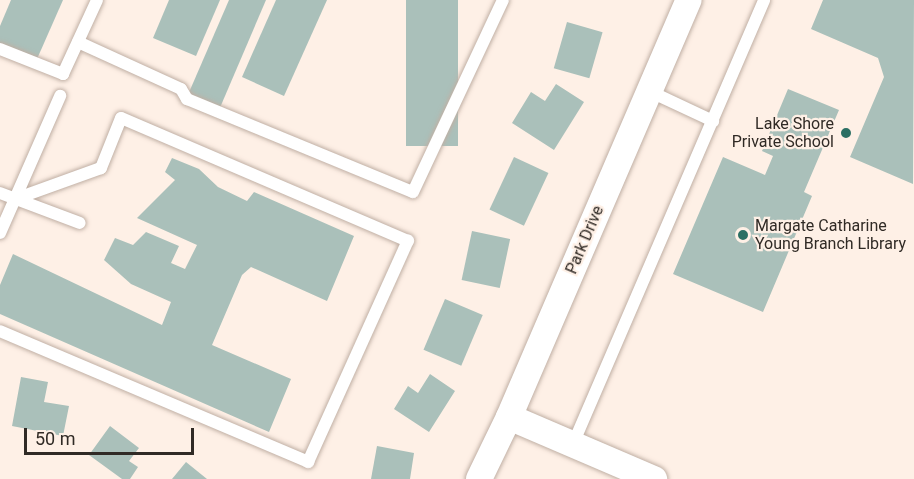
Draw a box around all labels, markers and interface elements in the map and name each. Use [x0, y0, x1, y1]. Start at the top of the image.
place label: Lake Shore Private School [732, 114, 834, 152]
marker: Lake Shore Private School [839, 126, 853, 140]
street label: Park Drive [562, 203, 608, 277]
place label: Margate Catharine Young Branch Library [755, 216, 906, 254]
marker: Margate Catharine Young Branch Library [736, 228, 750, 242]
scale bar [27, 416, 196, 454]
text: 50 m [35, 428, 75, 449]

